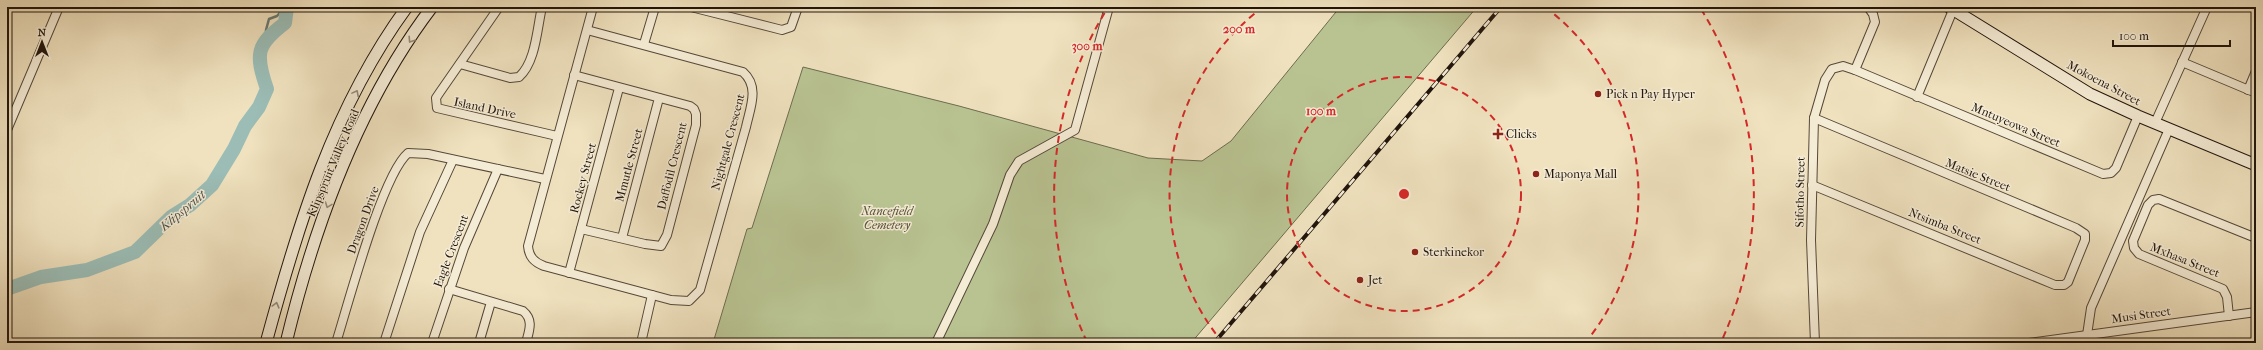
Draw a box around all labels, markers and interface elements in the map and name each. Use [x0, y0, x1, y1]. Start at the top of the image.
north arrow [22, 22, 62, 62]
text: 200 m [1223, 22, 1256, 36]
scale bar [2113, 22, 2230, 48]
text: N [38, 26, 47, 39]
text: 100 m [2119, 29, 2149, 43]
one-way arrow [409, 35, 416, 42]
text: 300 m [1072, 39, 1103, 54]
street label: Mokoena Street [2065, 58, 2144, 109]
place label: Pick n Pay Hyper [1606, 87, 1696, 101]
one-way arrow [351, 89, 359, 97]
marker: Pick n Pay Hyper [1593, 89, 1603, 99]
street label: Nightgale Crescent [708, 92, 748, 192]
street label: Island Drive [453, 95, 517, 121]
street label: Mntuyeowa Street [1969, 100, 2063, 150]
text: 100 m [1306, 104, 1337, 118]
street label: Klipspruit Valley Road [304, 107, 362, 219]
street label: Daffodil Crescent [654, 120, 690, 211]
street label: Mmutle Street [612, 126, 646, 203]
place label: Clicks [1506, 127, 1537, 141]
marker: Clicks [1493, 129, 1503, 139]
street label: Rockey Street [567, 141, 599, 215]
street label: Sifotho Street [1792, 156, 1808, 227]
street label: Matsie Street [1943, 156, 2013, 195]
place label: Maponya Mall [1544, 167, 1618, 181]
marker: Maponya Mall [1531, 169, 1541, 179]
street label: Dragon Drive [344, 184, 382, 256]
water label: Klipspruit [156, 186, 209, 234]
centre of rings [1397, 187, 1411, 201]
one-way arrow [324, 202, 332, 209]
park label: Nancefield Cemetery [860, 204, 915, 232]
street label: Ntsimba Street [1907, 205, 1984, 247]
street label: Eagle Crescent [431, 212, 472, 289]
street label: Mxhasa Street [2148, 240, 2222, 281]
place label: Sterkinekor [1423, 245, 1485, 259]
marker: Sterkinekor [1410, 247, 1420, 257]
place label: Jet [1367, 273, 1383, 287]
marker: Jet [1355, 275, 1365, 285]
one-way arrow [271, 302, 280, 309]
street label: Musi Street [2110, 304, 2172, 326]

